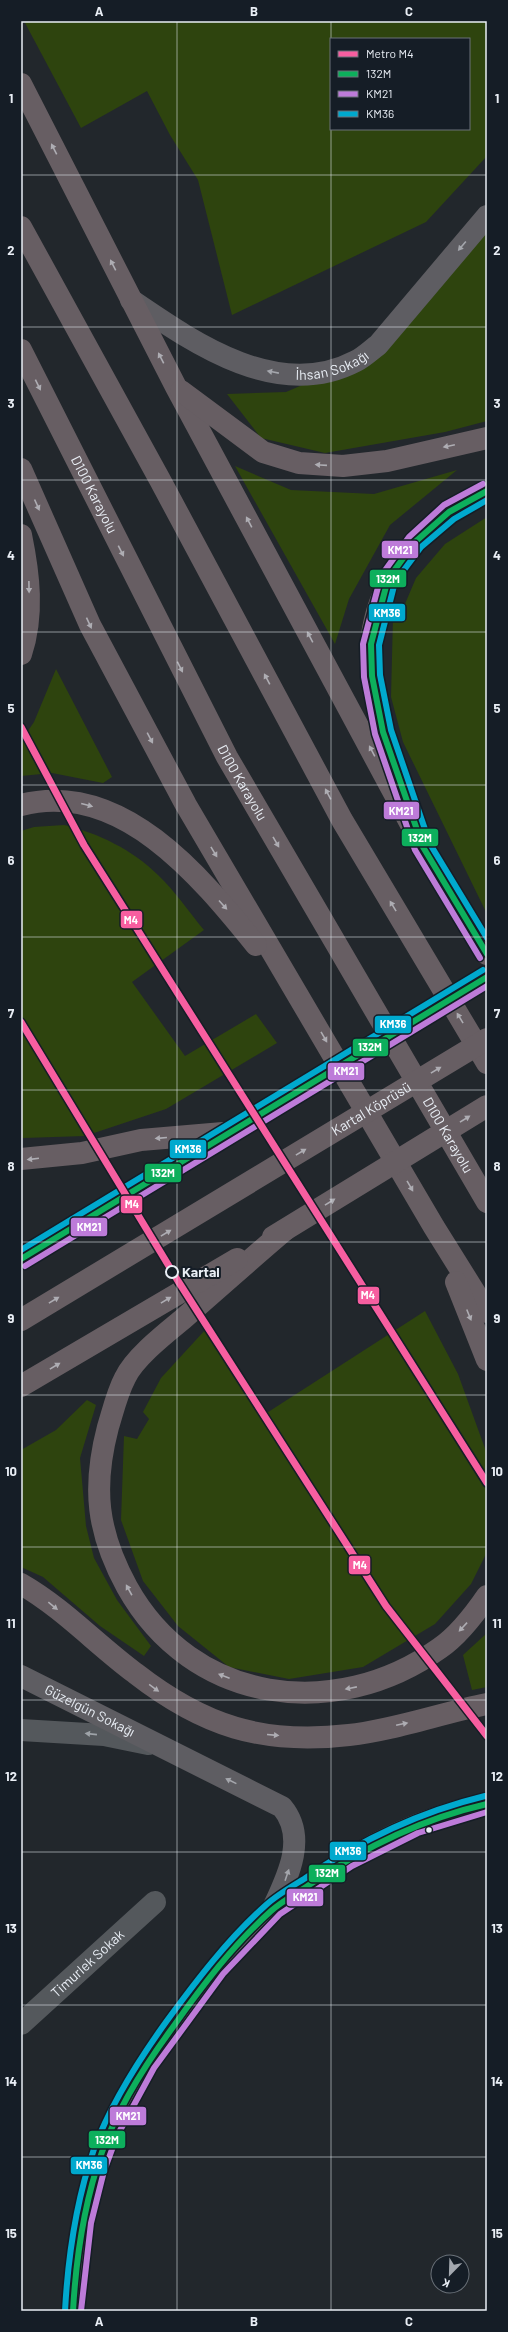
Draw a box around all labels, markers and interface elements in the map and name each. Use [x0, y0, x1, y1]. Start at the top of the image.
text: A [95, 3, 104, 19]
text: B [250, 3, 258, 19]
text: C [405, 3, 413, 19]
legend [330, 38, 470, 130]
text: Metro M4 [366, 46, 414, 60]
text: 132M [366, 66, 391, 80]
text: KM21 [366, 86, 392, 100]
text: 1 [9, 90, 13, 106]
text: 1 [495, 90, 499, 106]
text: KM36 [366, 106, 394, 120]
one-way arrow [51, 144, 57, 155]
one-way arrow [457, 241, 466, 252]
text: 2 [7, 242, 15, 258]
text: 2 [493, 242, 501, 258]
one-way arrow [110, 259, 117, 271]
street label: İhsan Sokağı [295, 347, 372, 383]
one-way arrow [158, 352, 164, 364]
one-way arrow [267, 369, 279, 375]
one-way arrow [35, 379, 41, 390]
text: 3 [7, 395, 15, 411]
text: 3 [493, 395, 501, 411]
one-way arrow [443, 443, 455, 449]
street label: D100 Karayolu [68, 453, 121, 536]
one-way arrow [315, 461, 327, 468]
one-way arrow [34, 499, 40, 510]
one-way arrow [245, 516, 252, 528]
line badge: KM21 [381, 540, 419, 559]
text: KM21 [388, 543, 412, 556]
one-way arrow [118, 545, 125, 557]
text: 4 [7, 547, 15, 563]
text: 4 [493, 547, 501, 563]
line badge: 132M [369, 569, 407, 588]
text: 132M [376, 572, 400, 585]
one-way arrow [26, 581, 32, 594]
line badge: KM36 [368, 603, 406, 622]
text: KM36 [374, 606, 400, 619]
one-way arrow [86, 618, 92, 629]
one-way arrow [307, 631, 314, 643]
one-way arrow [177, 661, 184, 673]
one-way arrow [263, 673, 270, 685]
text: 5 [7, 700, 15, 716]
text: 5 [493, 700, 501, 716]
one-way arrow [147, 732, 153, 744]
street label: D100 Karayolu [214, 742, 271, 823]
one-way arrow [369, 745, 375, 757]
one-way arrow [325, 788, 331, 800]
line badge: KM21 [383, 801, 420, 820]
one-way arrow [81, 802, 93, 808]
text: KM21 [389, 804, 413, 817]
line badge: 132M [401, 828, 439, 847]
text: 132M [408, 831, 432, 844]
one-way arrow [273, 836, 280, 848]
one-way arrow [210, 846, 217, 858]
text: 6 [8, 852, 15, 868]
text: 6 [494, 852, 501, 868]
one-way arrow [219, 900, 228, 910]
one-way arrow [390, 900, 397, 912]
line badge: M4 [120, 910, 143, 929]
text: M4 [124, 913, 139, 926]
text: 7 [8, 1005, 15, 1021]
text: 7 [494, 1005, 501, 1021]
one-way arrow [456, 1012, 463, 1024]
line badge: KM36 [374, 1015, 412, 1034]
text: KM36 [380, 1017, 406, 1030]
one-way arrow [320, 1031, 327, 1043]
line badge: 132M [352, 1038, 389, 1057]
text: 132M [358, 1040, 382, 1053]
line badge: KM21 [327, 1062, 365, 1081]
text: KM21 [334, 1064, 358, 1077]
one-way arrow [431, 1066, 441, 1074]
street label: Kartal Köprüsü [328, 1078, 414, 1139]
street label: D100 Karayolu [420, 1094, 477, 1176]
one-way arrow [460, 1115, 470, 1123]
one-way arrow [155, 1135, 167, 1142]
line badge: KM36 [169, 1139, 207, 1159]
text: KM36 [175, 1142, 201, 1155]
one-way arrow [295, 1149, 307, 1156]
one-way arrow [27, 1156, 39, 1162]
text: 8 [7, 1158, 15, 1174]
text: 8 [493, 1158, 501, 1174]
line badge: 132M [144, 1163, 182, 1183]
text: 132M [151, 1166, 175, 1179]
one-way arrow [407, 1180, 414, 1192]
line badge: M4 [120, 1195, 143, 1214]
text: M4 [125, 1197, 140, 1210]
one-way arrow [325, 1198, 336, 1206]
line badge: KM21 [70, 1217, 108, 1237]
text: KM21 [77, 1220, 101, 1233]
one-way arrow [160, 1230, 172, 1237]
place label: Kartal [182, 1263, 220, 1280]
marker: Kartal [165, 1265, 179, 1279]
line badge: M4 [357, 1286, 380, 1305]
text: M4 [361, 1288, 376, 1301]
one-way arrow [49, 1296, 59, 1304]
one-way arrow [160, 1297, 172, 1304]
one-way arrow [467, 1309, 473, 1321]
text: 9 [8, 1310, 15, 1326]
text: 9 [494, 1310, 501, 1326]
one-way arrow [49, 1363, 61, 1370]
text: 10 [5, 1463, 17, 1479]
text: 10 [491, 1463, 503, 1479]
line badge: M4 [348, 1555, 371, 1575]
text: M4 [353, 1558, 368, 1571]
one-way arrow [126, 1585, 133, 1596]
one-way arrow [48, 1601, 59, 1610]
text: 11 [6, 1615, 16, 1631]
text: 11 [492, 1615, 502, 1631]
one-way arrow [458, 1622, 468, 1632]
one-way arrow [217, 1673, 229, 1679]
street label: Güzelgün Sokağı [42, 1680, 138, 1740]
one-way arrow [149, 1684, 159, 1692]
one-way arrow [344, 1685, 357, 1691]
one-way arrow [396, 1721, 408, 1727]
one-way arrow [85, 1731, 98, 1738]
one-way arrow [267, 1732, 279, 1738]
text: 12 [5, 1768, 17, 1784]
text: 12 [491, 1768, 503, 1784]
one-way arrow [225, 1778, 236, 1784]
unlabelled marker [424, 1825, 434, 1835]
line badge: KM36 [329, 1841, 367, 1861]
text: KM36 [335, 1844, 361, 1857]
line badge: 132M [308, 1864, 346, 1883]
text: 132M [315, 1866, 339, 1879]
one-way arrow [284, 1868, 290, 1880]
line badge: KM21 [286, 1888, 324, 1907]
text: KM21 [293, 1890, 317, 1903]
text: 13 [5, 1920, 17, 1936]
text: 13 [491, 1920, 503, 1936]
street label: Timurlek Sokak [47, 1925, 127, 2001]
text: 14 [5, 2073, 17, 2089]
text: 14 [491, 2073, 503, 2089]
line badge: KM21 [109, 2106, 147, 2126]
text: KM21 [116, 2109, 140, 2122]
line badge: 132M [88, 2130, 126, 2149]
text: 132M [95, 2133, 119, 2146]
line badge: KM36 [70, 2156, 108, 2175]
text: KM36 [76, 2158, 102, 2171]
text: 15 [5, 2225, 17, 2241]
text: 15 [491, 2225, 503, 2241]
north arrow [430, 2254, 470, 2294]
text: K [440, 2276, 452, 2291]
text: A [95, 2313, 104, 2329]
text: B [250, 2313, 258, 2329]
text: C [405, 2313, 413, 2329]

